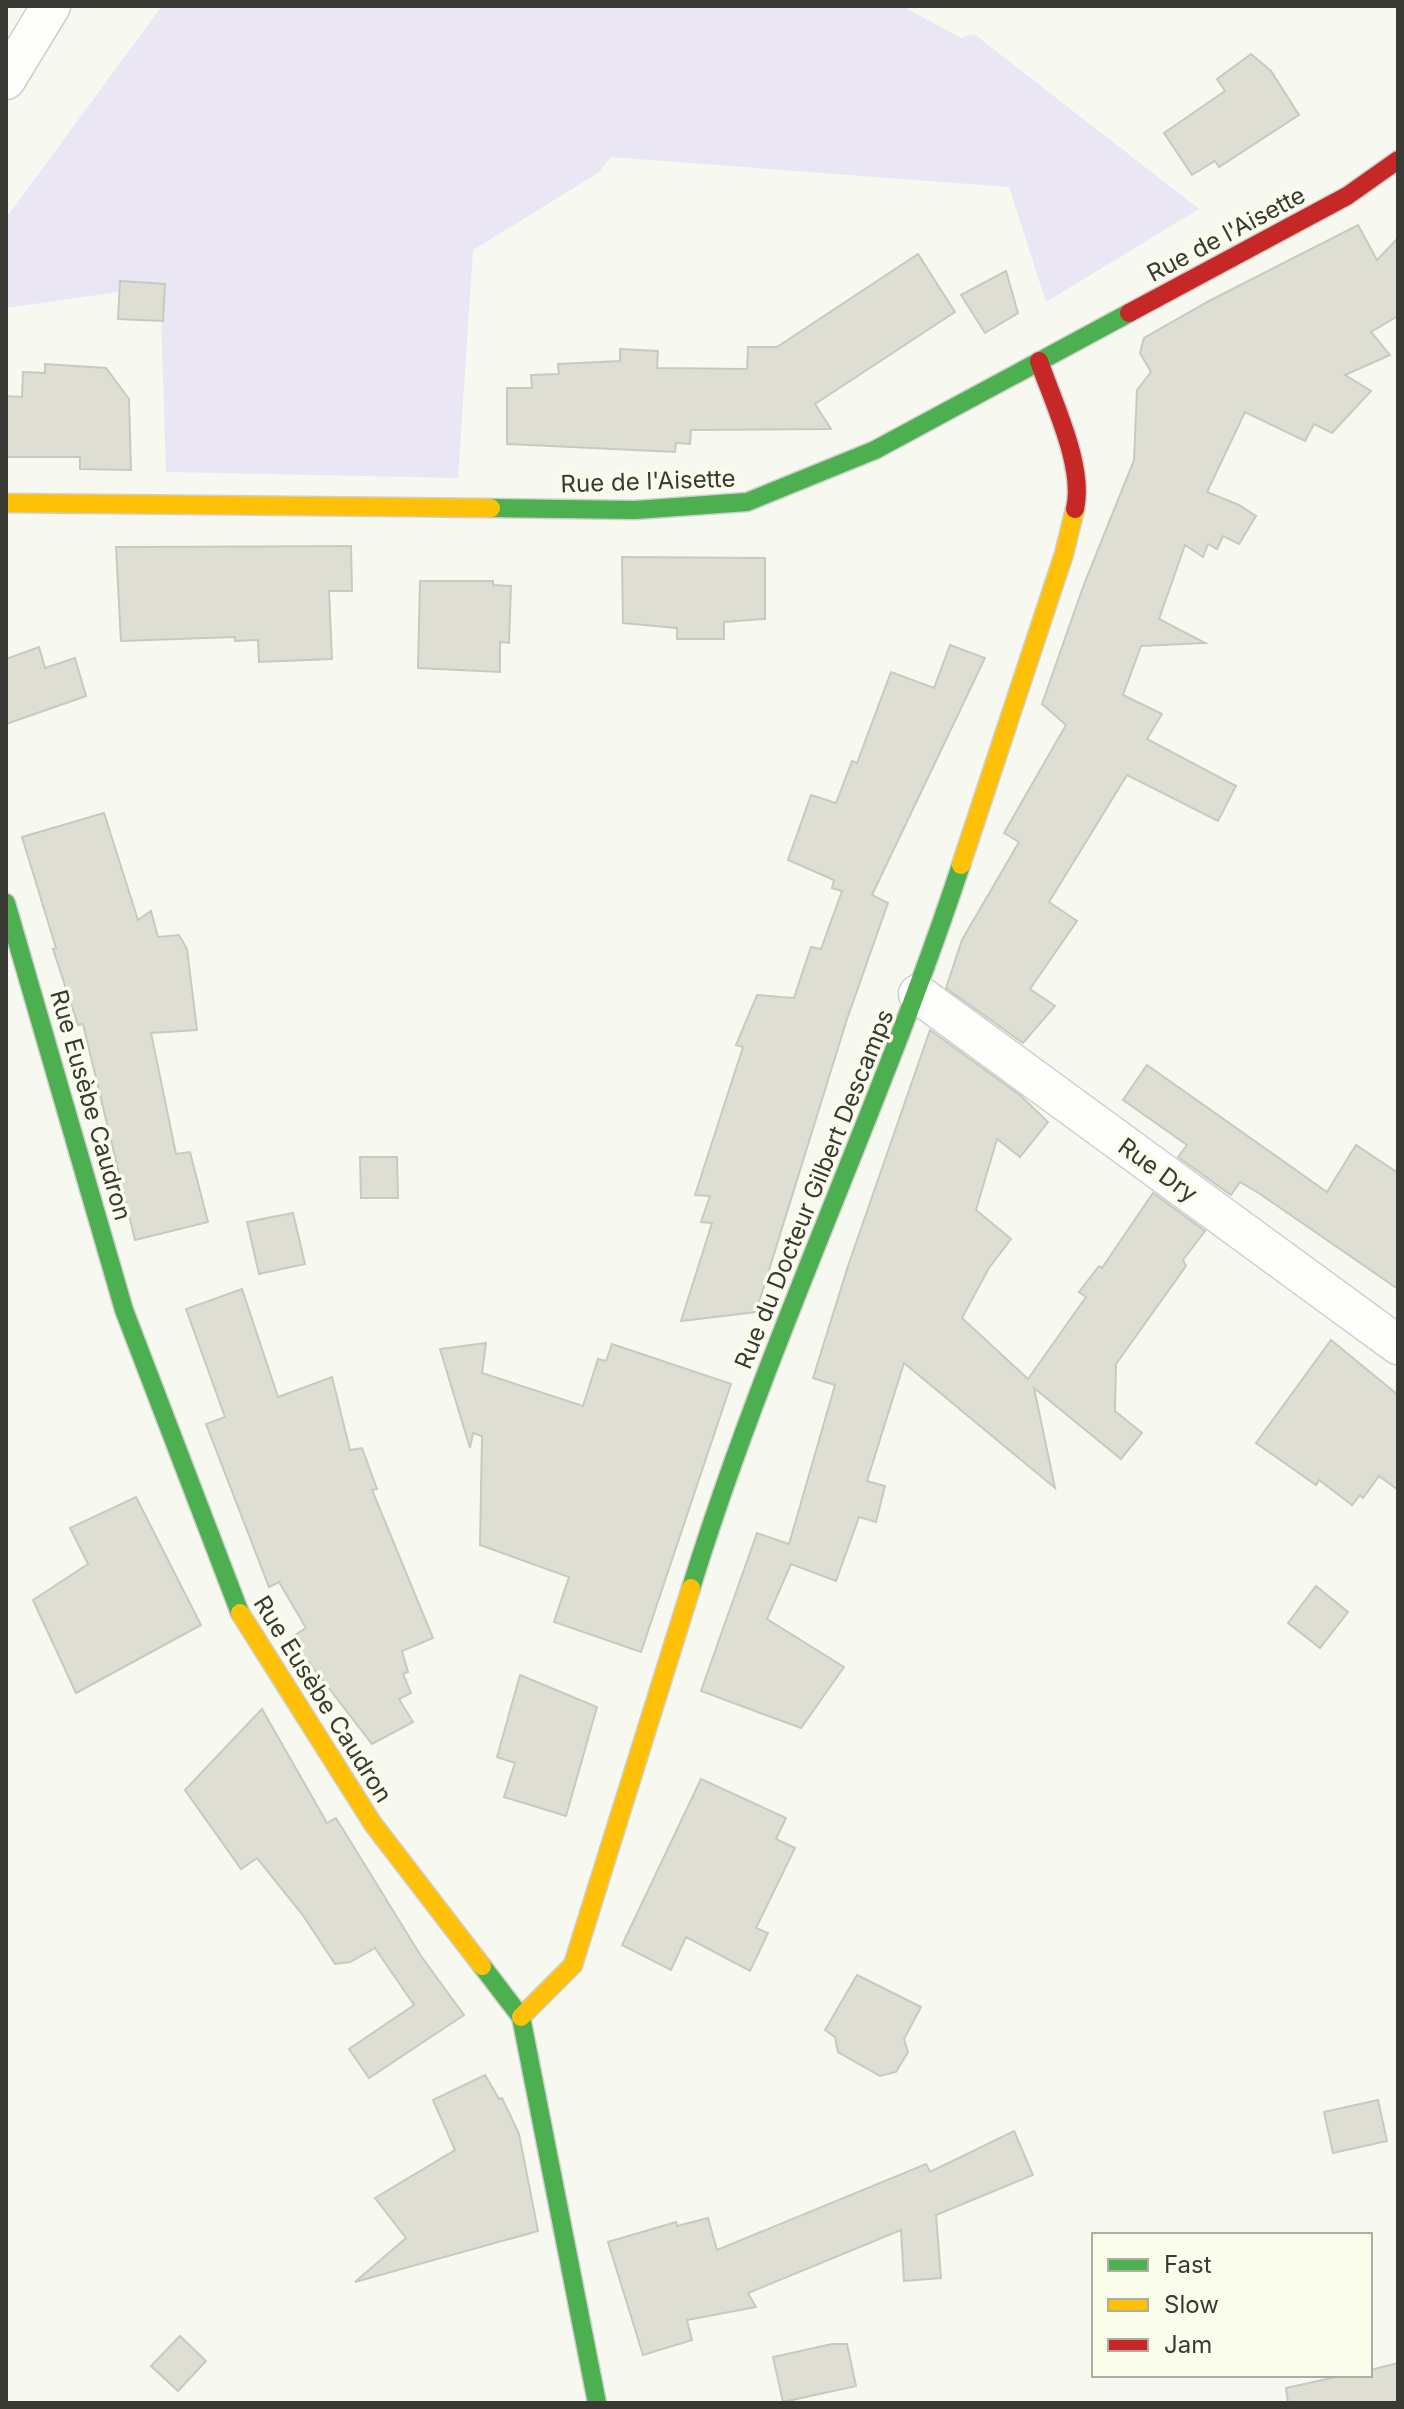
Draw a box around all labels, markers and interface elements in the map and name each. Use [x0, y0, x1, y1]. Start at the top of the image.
street label: Rue de l'Aisette [1142, 180, 1310, 288]
street label: Rue de l'Aisette [560, 463, 736, 499]
street label: Rue Eusèbe Caudron [44, 987, 138, 1223]
street label: Rue du Docteur Gilbert Descamps [728, 1005, 900, 1373]
street label: Rue Dry [1113, 1132, 1203, 1208]
street label: Rue Eusèbe Caudron [248, 1590, 398, 1808]
legend [1092, 2233, 1372, 2377]
text: Fast [1164, 2250, 1212, 2279]
text: Slow [1164, 2290, 1219, 2319]
text: Jam [1164, 2330, 1212, 2359]

